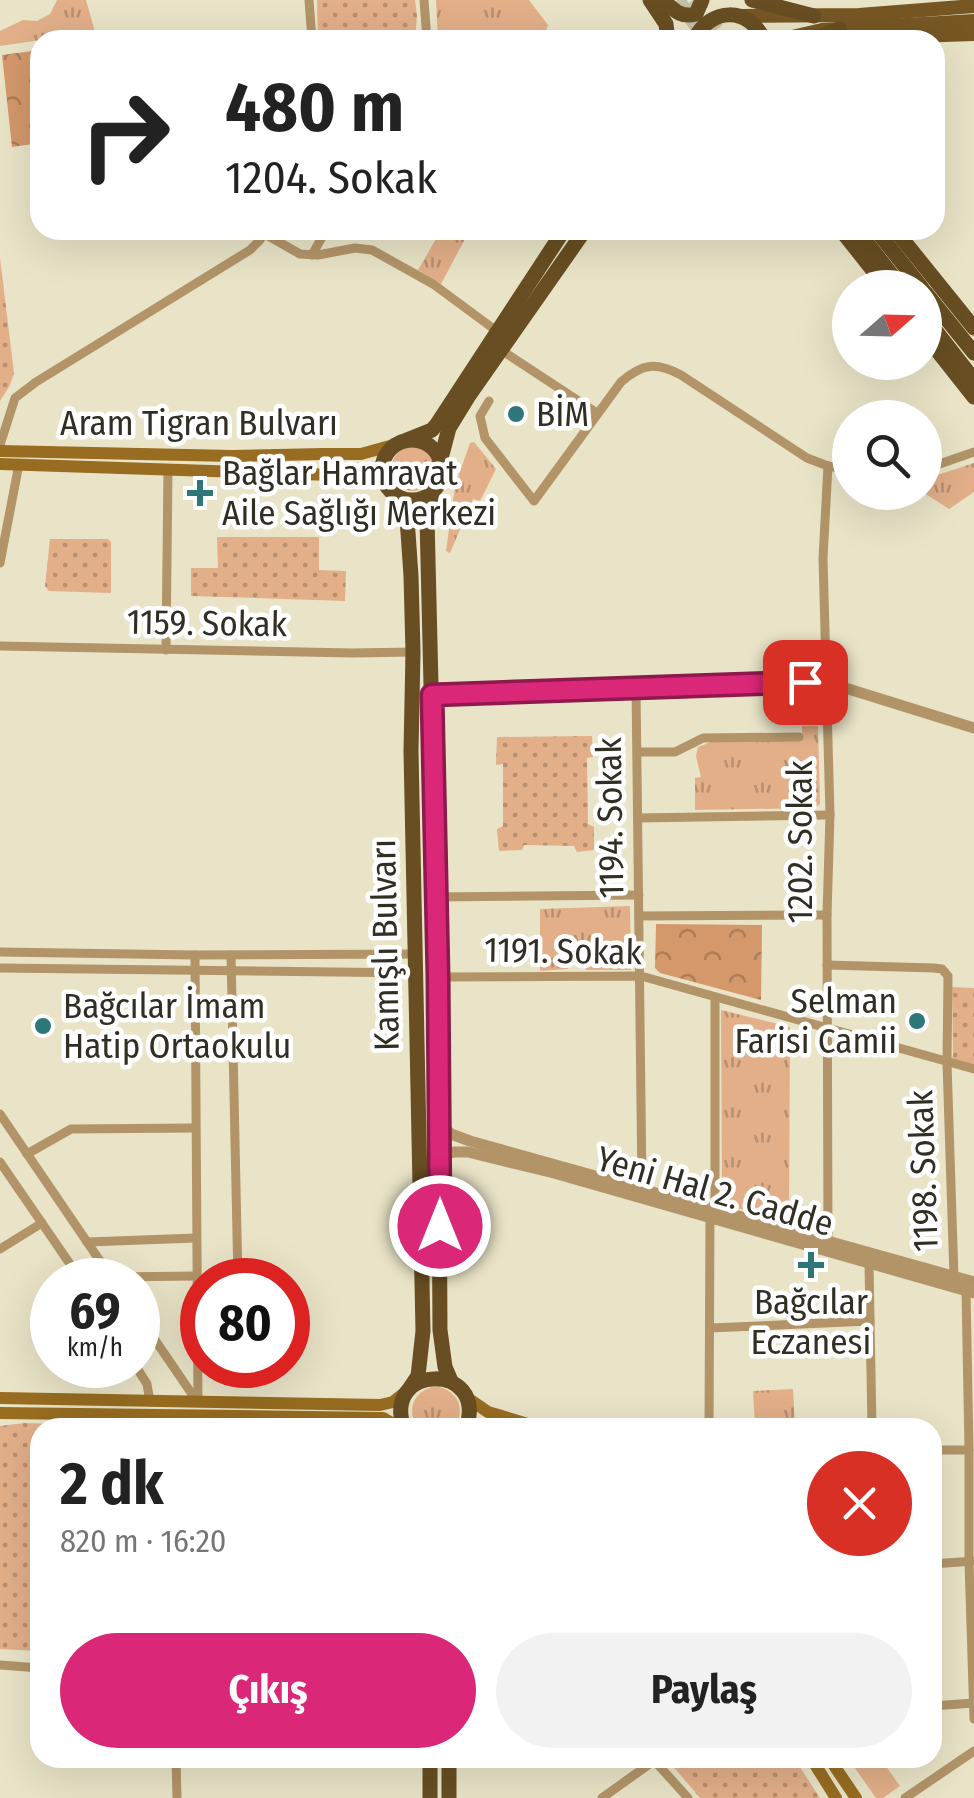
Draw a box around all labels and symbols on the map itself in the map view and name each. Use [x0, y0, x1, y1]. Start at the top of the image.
north arrow [832, 270, 942, 380]
place label: BİM [536, 393, 589, 435]
street label: Aram Tigran Bulvarı [60, 402, 338, 444]
marker: BİM [505, 403, 527, 425]
place label: Bağlar Hamravat Aile Sağlığı Merkezi [222, 452, 496, 534]
marker: Bağlar Hamravat Aile Sağlığı Merkezi [187, 480, 213, 506]
street label: 1159. Sokak [127, 601, 288, 645]
pin [763, 640, 848, 725]
street label: 1194. Sokak [588, 736, 632, 899]
street label: 1202. Sokak [779, 760, 821, 924]
street label: Kamışlı Bulvarı [362, 839, 408, 1051]
street label: 1191. Sokak [484, 929, 643, 973]
place label: Selman Farisi Camii [734, 980, 897, 1062]
place label: Bağcılar İmam Hatip Ortaokulu [63, 985, 291, 1067]
marker: Selman Farisi Camii [906, 1010, 928, 1032]
marker: Bağcılar İmam Hatip Ortaokulu [32, 1015, 54, 1037]
street label: 1198. Sokak [899, 1089, 947, 1253]
street label: Yeni Hal 2. Cadde [592, 1137, 838, 1245]
position arrow [388, 1174, 492, 1278]
marker: Bağcılar Eczanesi [800, 1254, 822, 1276]
speed limit sign: 80 [180, 1258, 310, 1388]
place label: Bağcılar Eczanesi [751, 1281, 871, 1363]

